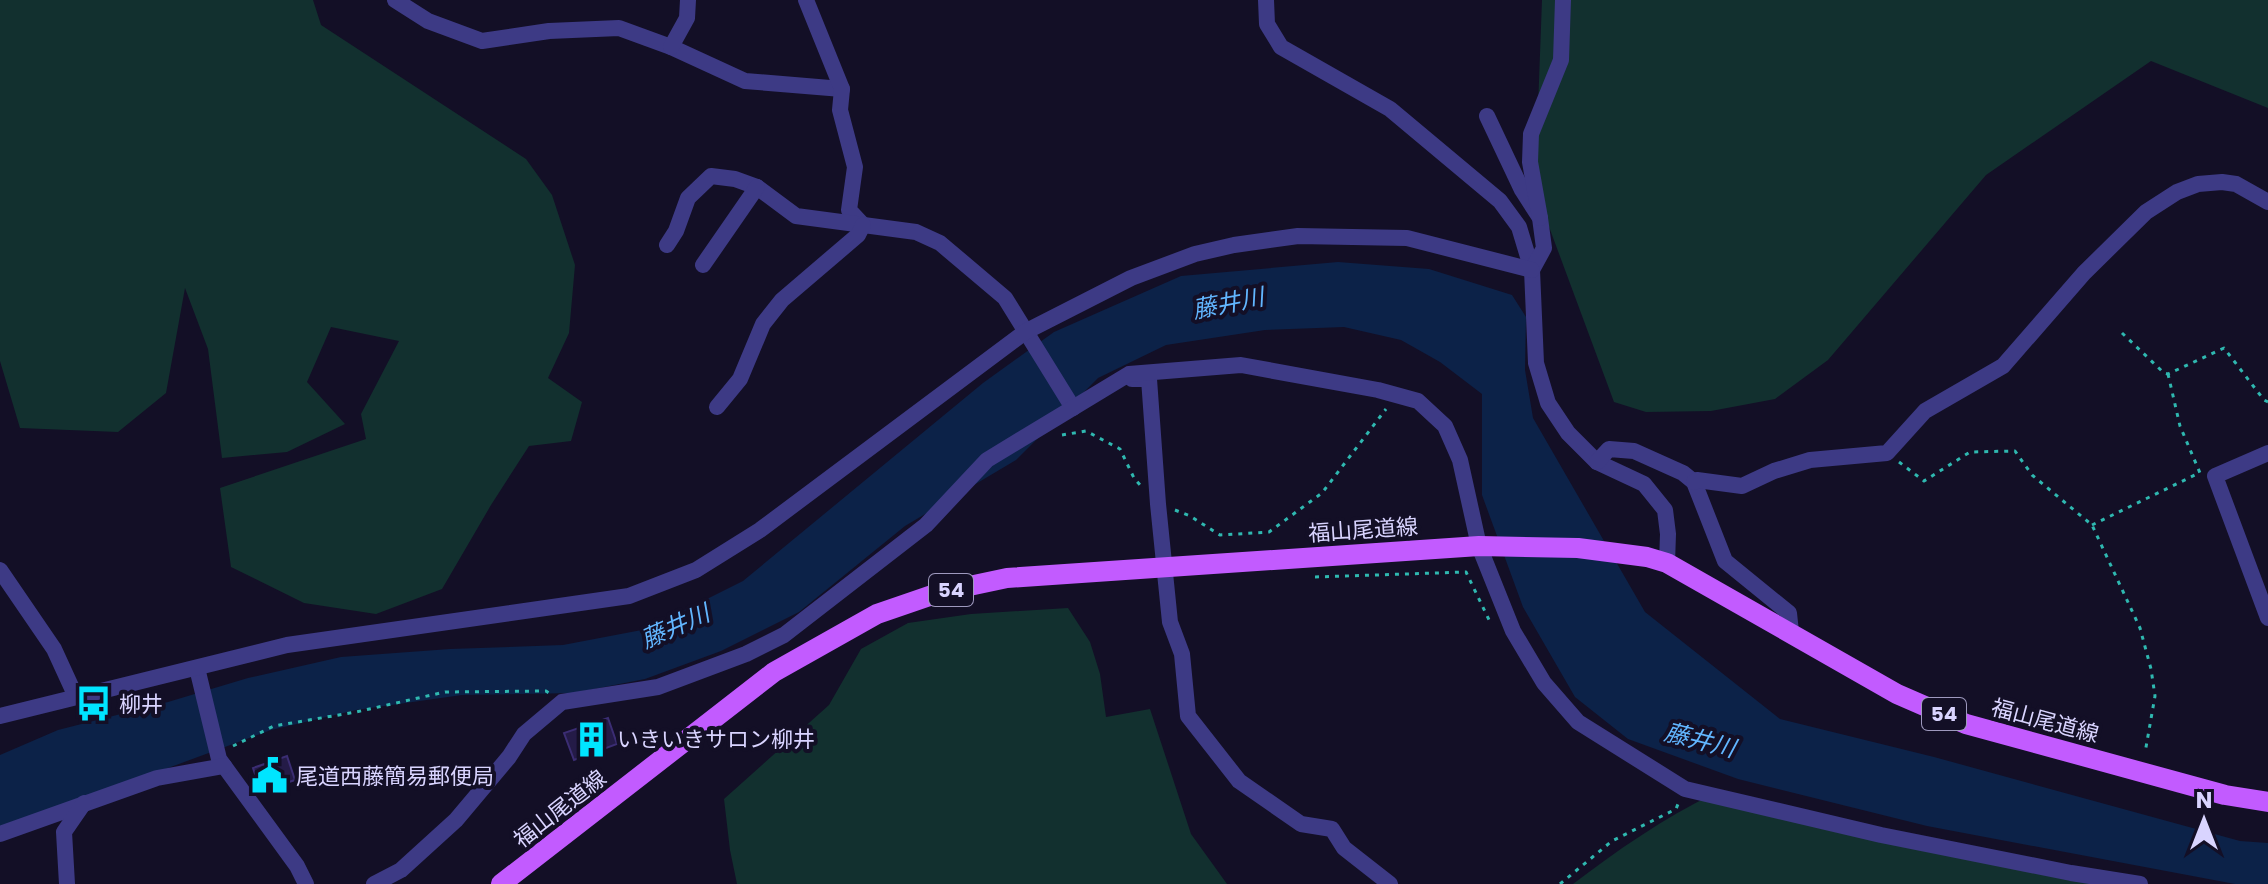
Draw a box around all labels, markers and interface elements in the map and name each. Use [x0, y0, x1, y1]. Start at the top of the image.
water label: 藤井川 [1190, 279, 1269, 326]
street label: 福山尾道線 [1307, 511, 1419, 549]
road number: 54 [929, 574, 973, 606]
water label: 藤井川 [635, 595, 717, 656]
bus stop icon: 柳井 [74, 685, 112, 723]
place label: 柳井 [119, 689, 163, 720]
street label: 福山尾道線 [1988, 692, 2102, 750]
road number: 54 [1922, 698, 1966, 730]
water label: 藤井川 [1661, 715, 1742, 765]
building icon: いきいきサロン柳井 [572, 720, 610, 758]
place label: いきいきサロン柳井 [617, 724, 815, 755]
public building icon: 尾道西藤簡易郵便局 [251, 757, 289, 795]
place label: 尾道西藤簡易郵便局 [296, 761, 494, 792]
street label: 福山尾道線 [507, 763, 613, 855]
north arrow [2164, 780, 2244, 860]
text: N [2196, 785, 2212, 816]

